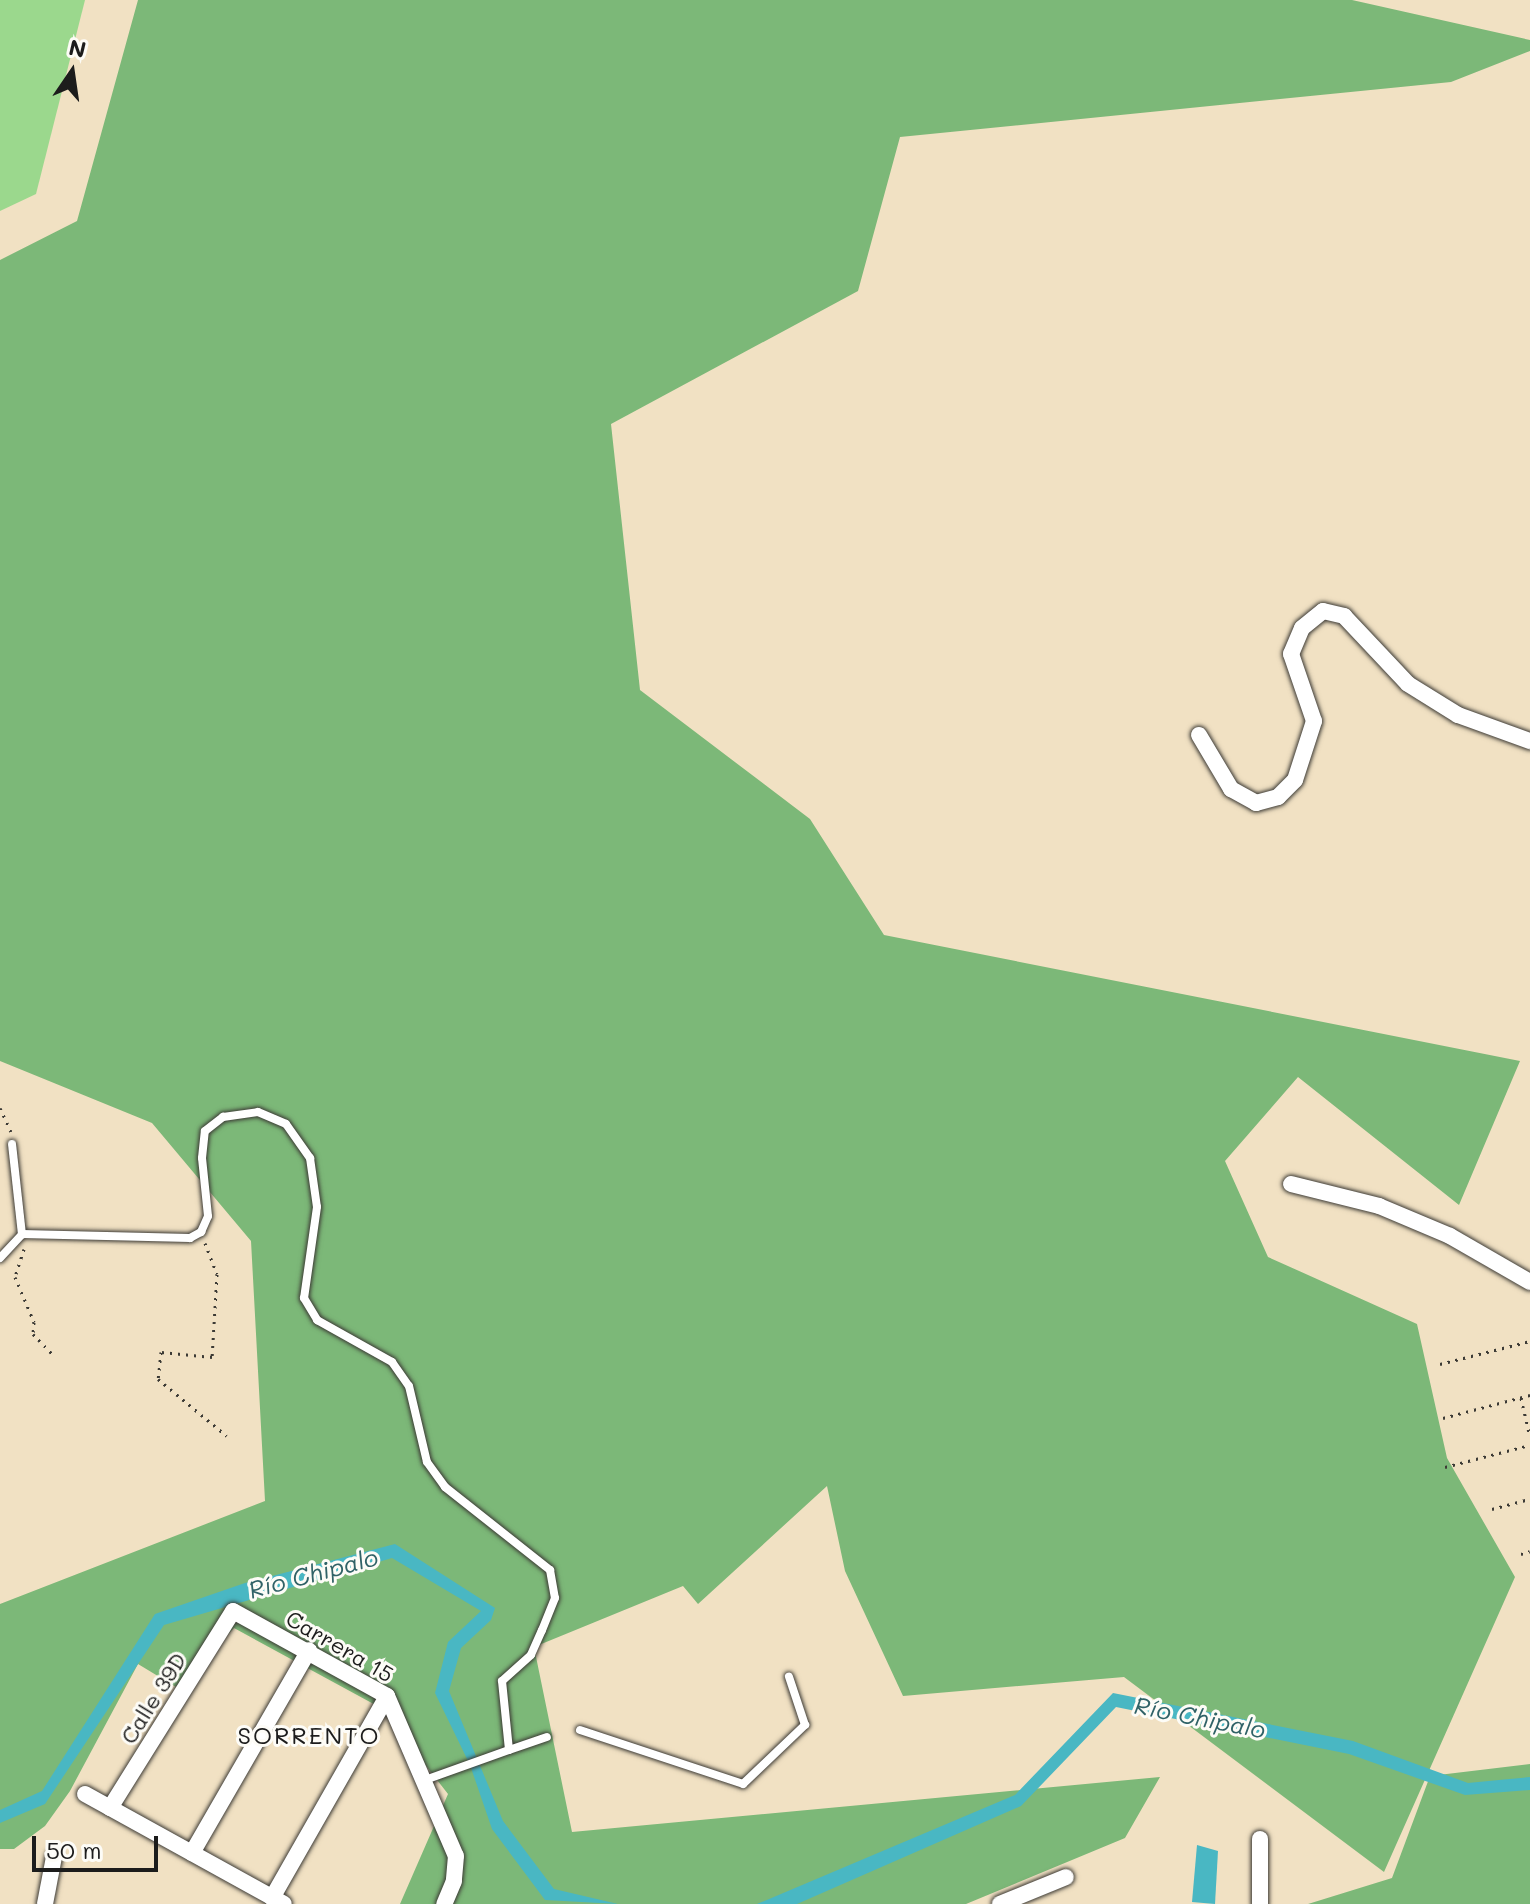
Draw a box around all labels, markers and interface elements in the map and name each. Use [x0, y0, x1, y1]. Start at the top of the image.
north arrow [32, 32, 112, 112]
text: N [66, 32, 89, 64]
water label: Río Chipalo [245, 1542, 381, 1604]
street label: Carrera 15 [282, 1605, 398, 1687]
street label: Calle 39D [115, 1648, 191, 1748]
water label: Río Chipalo [1132, 1690, 1268, 1744]
district label: SORRENTO [237, 1721, 381, 1749]
scale bar [36, 1820, 162, 1870]
text: 50 m [46, 1834, 102, 1865]

